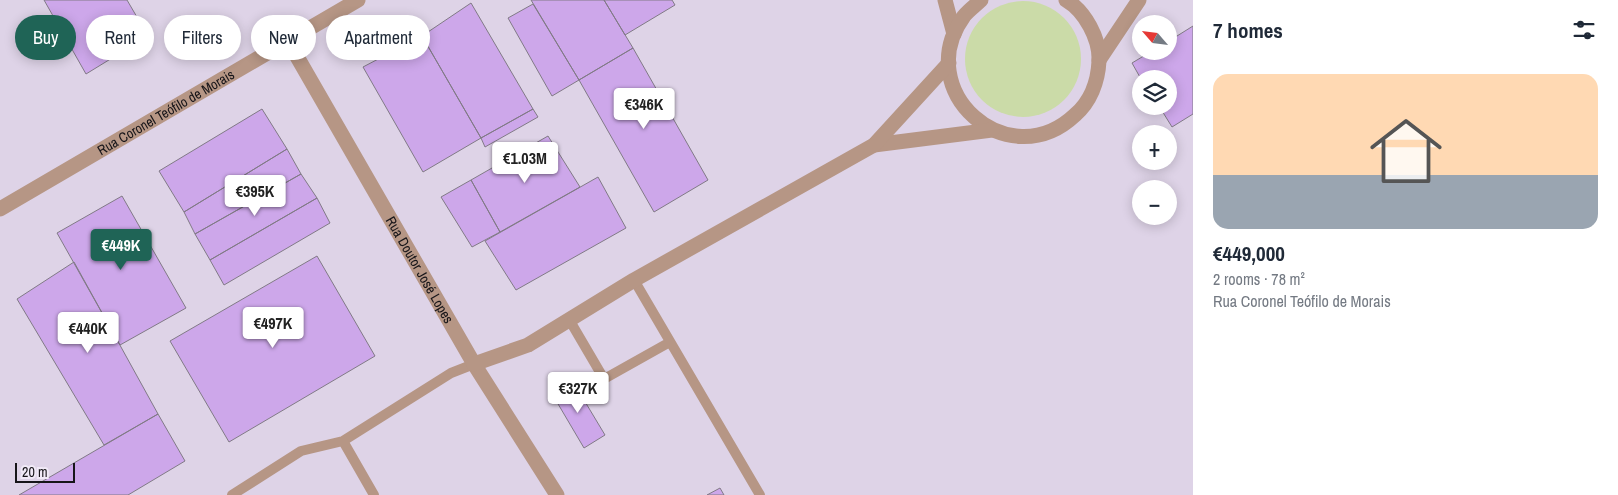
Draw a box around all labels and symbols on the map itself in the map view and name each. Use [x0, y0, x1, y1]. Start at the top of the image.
north arrow [1132, 15, 1178, 60]
street label: Rua Coronel Teófilo de Morais [94, 65, 238, 159]
pin: €346K [609, 88, 679, 130]
pin: €1.03M [484, 142, 566, 184]
pin: €395K [220, 174, 290, 217]
street label: Rua Doutor José Lopes [382, 213, 458, 327]
pin: €449K [86, 228, 156, 271]
pin: €497K [238, 306, 308, 349]
pin: €440K [53, 312, 123, 354]
pin: €327K [543, 372, 613, 414]
scale bar [15, 460, 75, 483]

